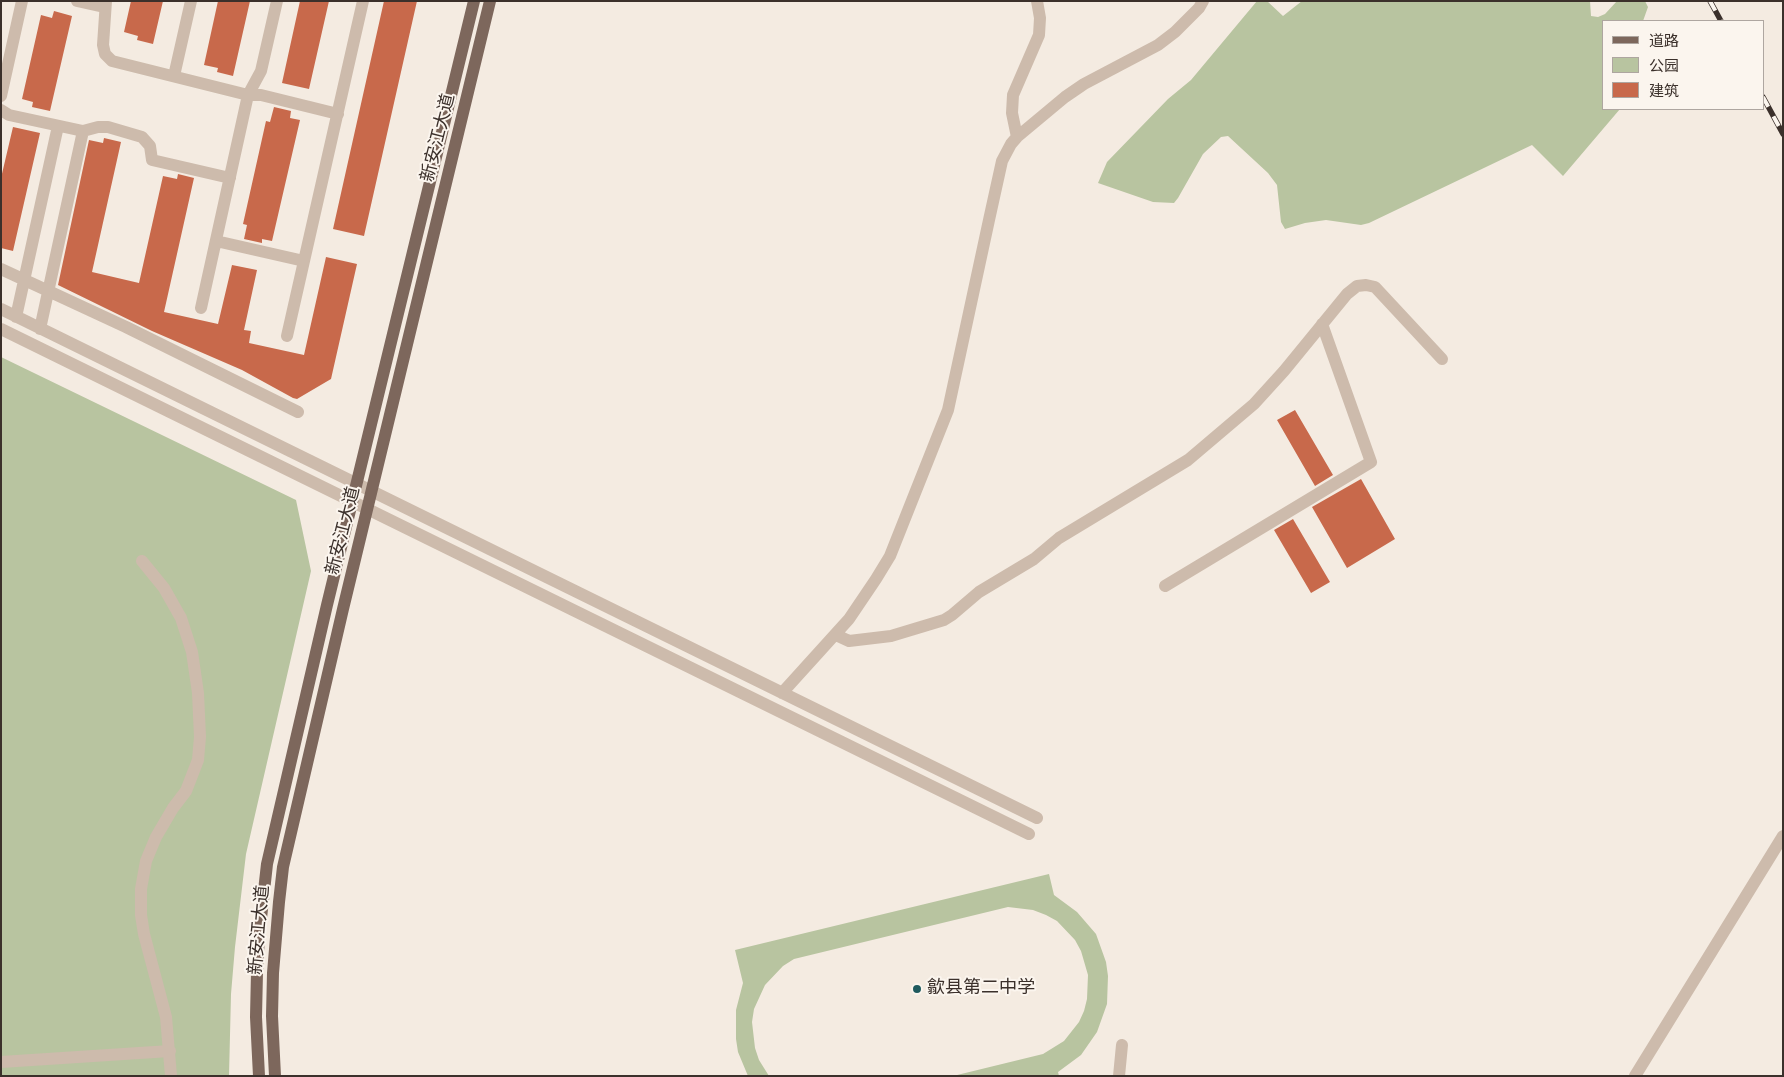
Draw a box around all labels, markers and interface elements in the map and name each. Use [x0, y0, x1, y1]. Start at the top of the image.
legend [1602, 20, 1764, 110]
text: 道路 [1649, 31, 1679, 51]
text: 公园 [1649, 56, 1679, 76]
text: 建筑 [1649, 81, 1679, 101]
street label: 新安江大道 [418, 92, 460, 184]
street label: 新安江大道 [323, 485, 365, 577]
street label: 新安江大道 [245, 884, 275, 976]
place label: 歙县第二中学 [927, 978, 1035, 1000]
marker: 歙县第二中学 [911, 983, 923, 995]

